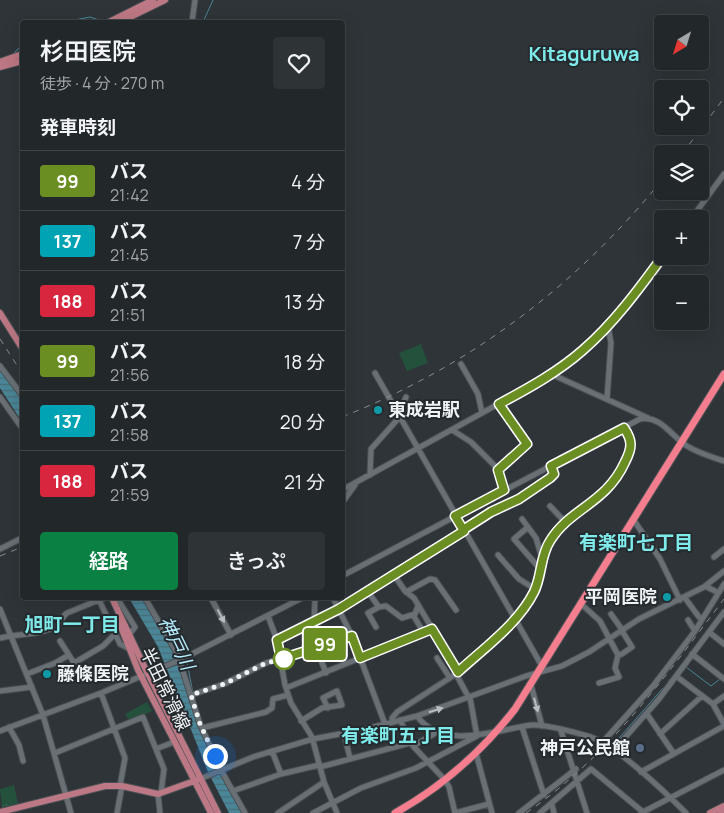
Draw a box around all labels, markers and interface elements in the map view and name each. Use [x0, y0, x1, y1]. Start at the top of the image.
north arrow [654, 15, 709, 70]
map controls [654, 15, 709, 330]
text: 杉田医院 [40, 34, 136, 67]
button: heart [273, 37, 325, 89]
district label: Kitaguruwa [528, 40, 640, 67]
text: 徒歩 · 4 分 · 270 m [40, 72, 164, 94]
button: locate [654, 80, 709, 135]
text: 発車時刻 [40, 114, 116, 140]
button: layers [654, 145, 709, 200]
text: バス [110, 158, 148, 184]
text: 99 [56, 169, 79, 193]
text: 4 分 [291, 169, 325, 195]
text: 21:42 [110, 184, 149, 206]
button: + [654, 210, 709, 265]
text: バス [110, 218, 148, 244]
text: 137 [54, 229, 81, 253]
text: 7 分 [293, 229, 325, 255]
text: 21:45 [110, 244, 149, 266]
button: − [654, 275, 709, 330]
text: バス [110, 278, 148, 304]
text: 188 [53, 289, 82, 313]
text: 13 分 [284, 289, 325, 315]
text: 21:51 [110, 304, 146, 326]
text: バス [110, 338, 148, 364]
text: 99 [56, 349, 79, 373]
text: 18 分 [284, 349, 325, 375]
text: 21:56 [110, 364, 149, 386]
place label: 東成岩駅 [388, 397, 460, 421]
text: バス [110, 398, 148, 424]
marker: 東成岩駅 [372, 404, 384, 416]
text: 137 [54, 409, 81, 433]
text: 20 分 [280, 409, 325, 435]
text: 21:58 [110, 424, 149, 446]
text: バス [110, 458, 148, 484]
text: 188 [53, 469, 82, 493]
text: 21 分 [284, 469, 325, 495]
text: 21:59 [110, 484, 149, 506]
district label: 有楽町七丁目 [579, 529, 693, 555]
button: 経路 [40, 532, 178, 590]
button: きっぷ [188, 532, 325, 590]
place label: 平岡医院 [585, 584, 657, 608]
marker: 平岡医院 [661, 591, 673, 603]
one-way arrow [217, 609, 226, 623]
district label: 旭町一丁目 [24, 611, 120, 637]
water label: 神戸川 [153, 612, 202, 676]
line badge: 99 [302, 628, 348, 660]
text: 99 [314, 632, 336, 656]
street label: 半田常滑線 [135, 643, 196, 734]
unlabelled marker [273, 648, 295, 670]
place label: 藤條医院 [57, 661, 129, 685]
marker: 藤條医院 [41, 668, 53, 680]
one-way arrow [533, 698, 541, 713]
one-way arrow [428, 705, 443, 713]
district label: 有楽町五丁目 [341, 722, 455, 748]
place label: 神戸公民館 [540, 735, 630, 759]
marker: 神戸公民館 [634, 742, 646, 754]
your location [203, 744, 228, 769]

